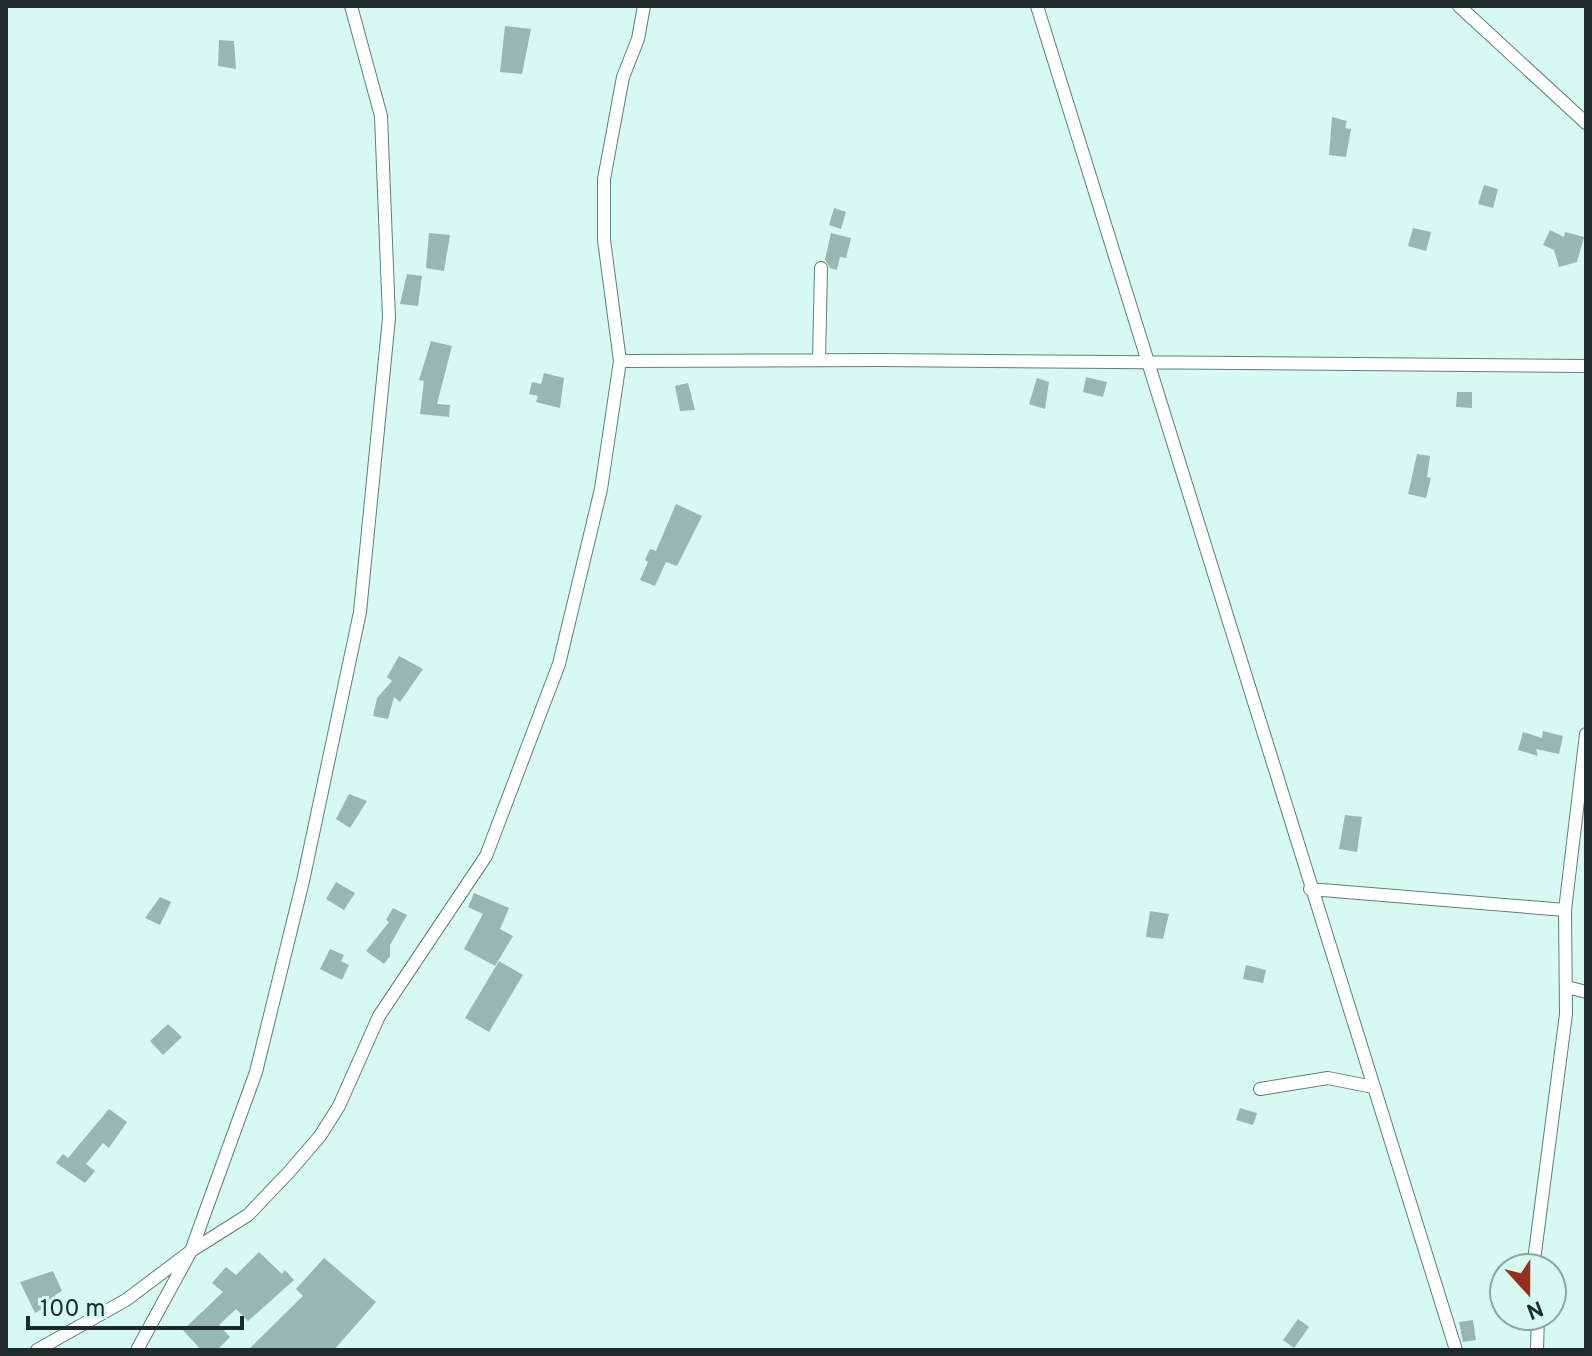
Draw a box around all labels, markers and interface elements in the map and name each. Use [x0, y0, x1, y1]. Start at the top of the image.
north arrow [1488, 1252, 1568, 1332]
scale bar [28, 1280, 242, 1330]
text: N [1522, 1293, 1546, 1324]
text: 100 m [40, 1295, 106, 1325]

